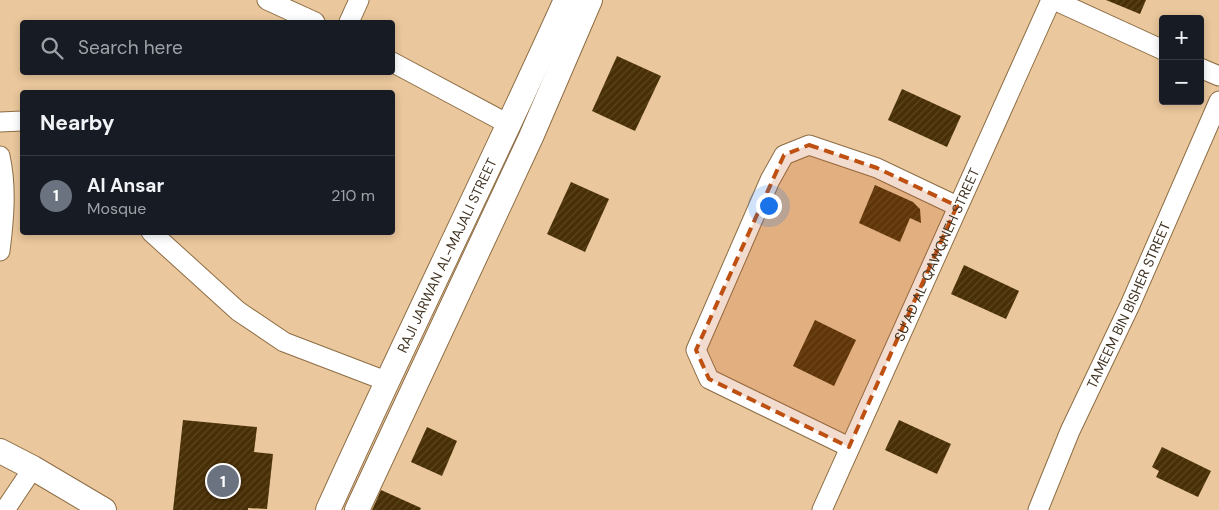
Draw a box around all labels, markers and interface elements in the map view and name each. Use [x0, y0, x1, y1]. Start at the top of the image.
map controls [1159, 15, 1204, 105]
button: + [1159, 15, 1204, 60]
search box [20, 20, 395, 75]
icon: search [38, 34, 66, 62]
text: Search here [78, 35, 183, 60]
button: − [1159, 60, 1204, 105]
text: Nearby [40, 109, 114, 137]
street label: RAJI JARWAN AL-MAJALI STREET [393, 155, 501, 356]
street label: SU‘AD AL-QAWQNEH STREET [890, 165, 983, 344]
text: Al Ansar [87, 173, 164, 198]
text: 1 [53, 185, 59, 206]
text: 210 m [331, 185, 375, 206]
your location [756, 193, 782, 219]
text: Mosque [87, 198, 146, 219]
street label: TAMEEM BIN BISHER STREET [1083, 219, 1174, 392]
pin: 1 [207, 462, 239, 500]

